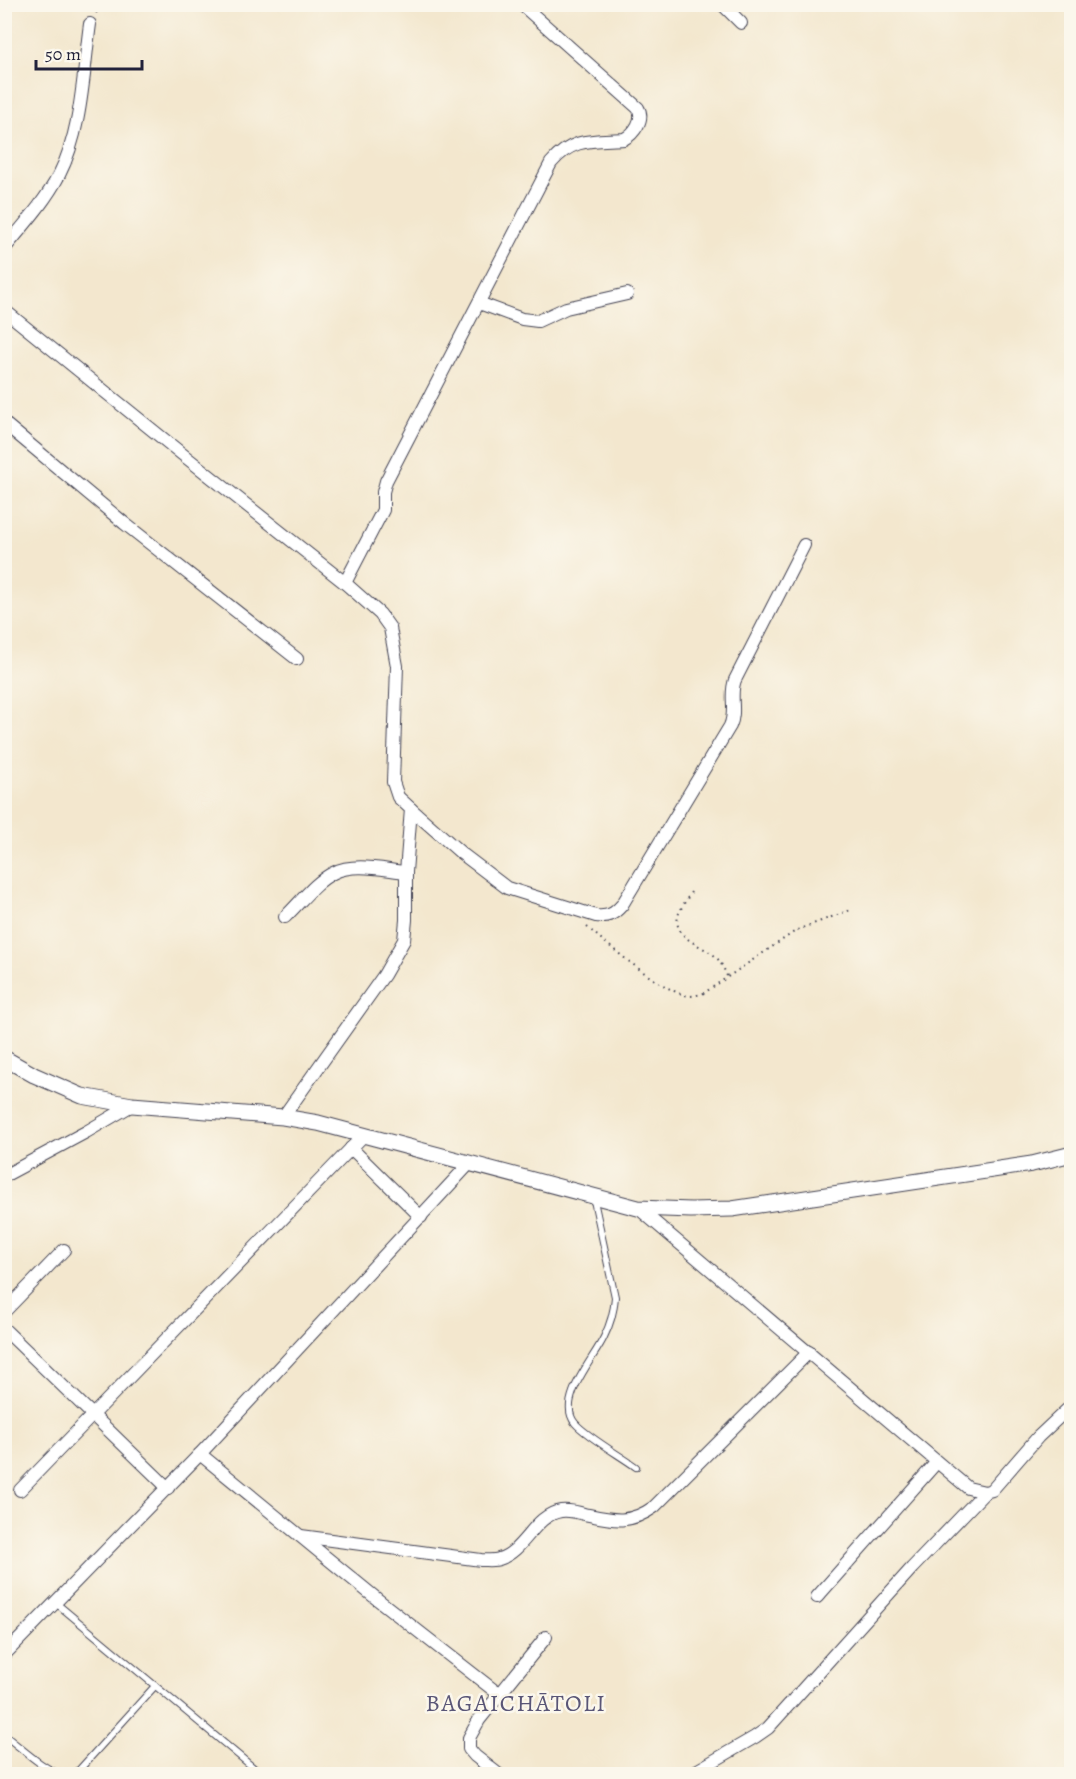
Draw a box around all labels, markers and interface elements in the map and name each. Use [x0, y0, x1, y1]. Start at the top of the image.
scale bar [36, 33, 142, 71]
text: 50 m [45, 42, 81, 66]
district label: BAGAICHĀTOLI [426, 1687, 606, 1719]

